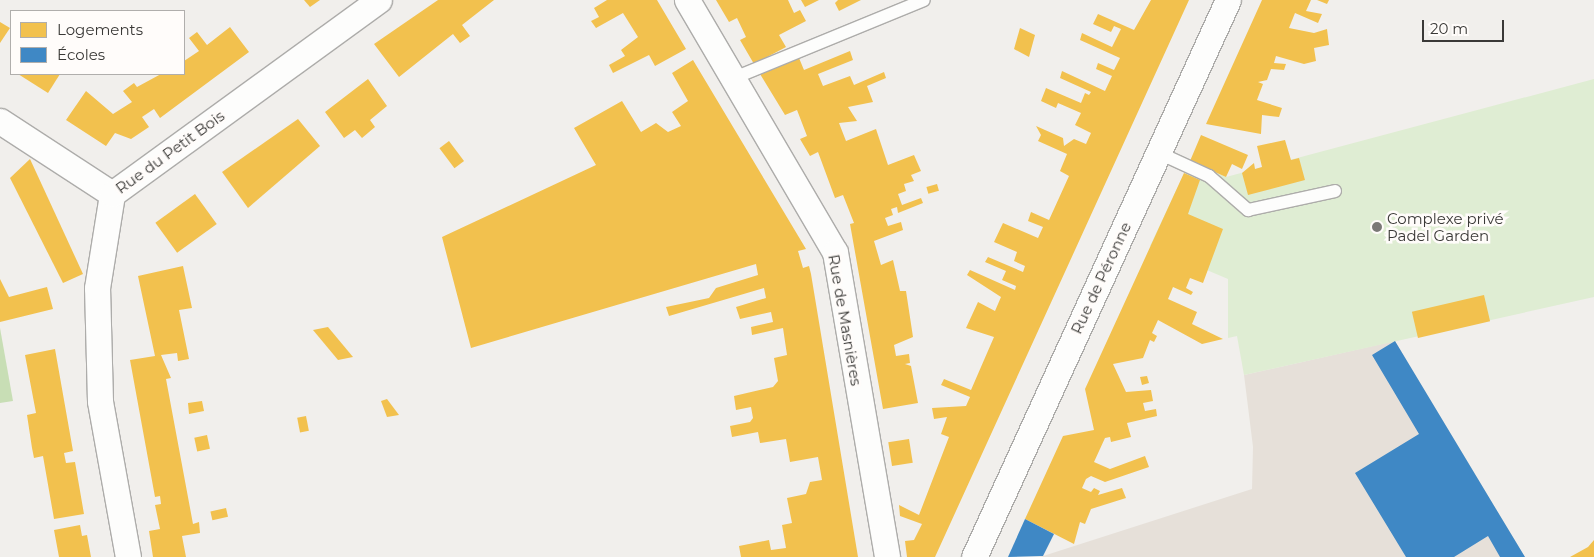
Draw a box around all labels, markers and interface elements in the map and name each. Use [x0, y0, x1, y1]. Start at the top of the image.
legend [10, 10, 185, 75]
scale bar [1424, 10, 1506, 42]
text: 20 m [1430, 19, 1468, 38]
text: Logements [57, 20, 143, 39]
text: Écoles [57, 45, 105, 64]
street label: Rue du Petit Bois [112, 107, 228, 197]
place label: Complexe privé Padel Garden [1387, 209, 1503, 244]
street label: Rue de Péronne [1067, 219, 1135, 337]
marker: Complexe privé Padel Garden [1371, 221, 1383, 233]
street label: Rue de Masnières [825, 253, 865, 387]

